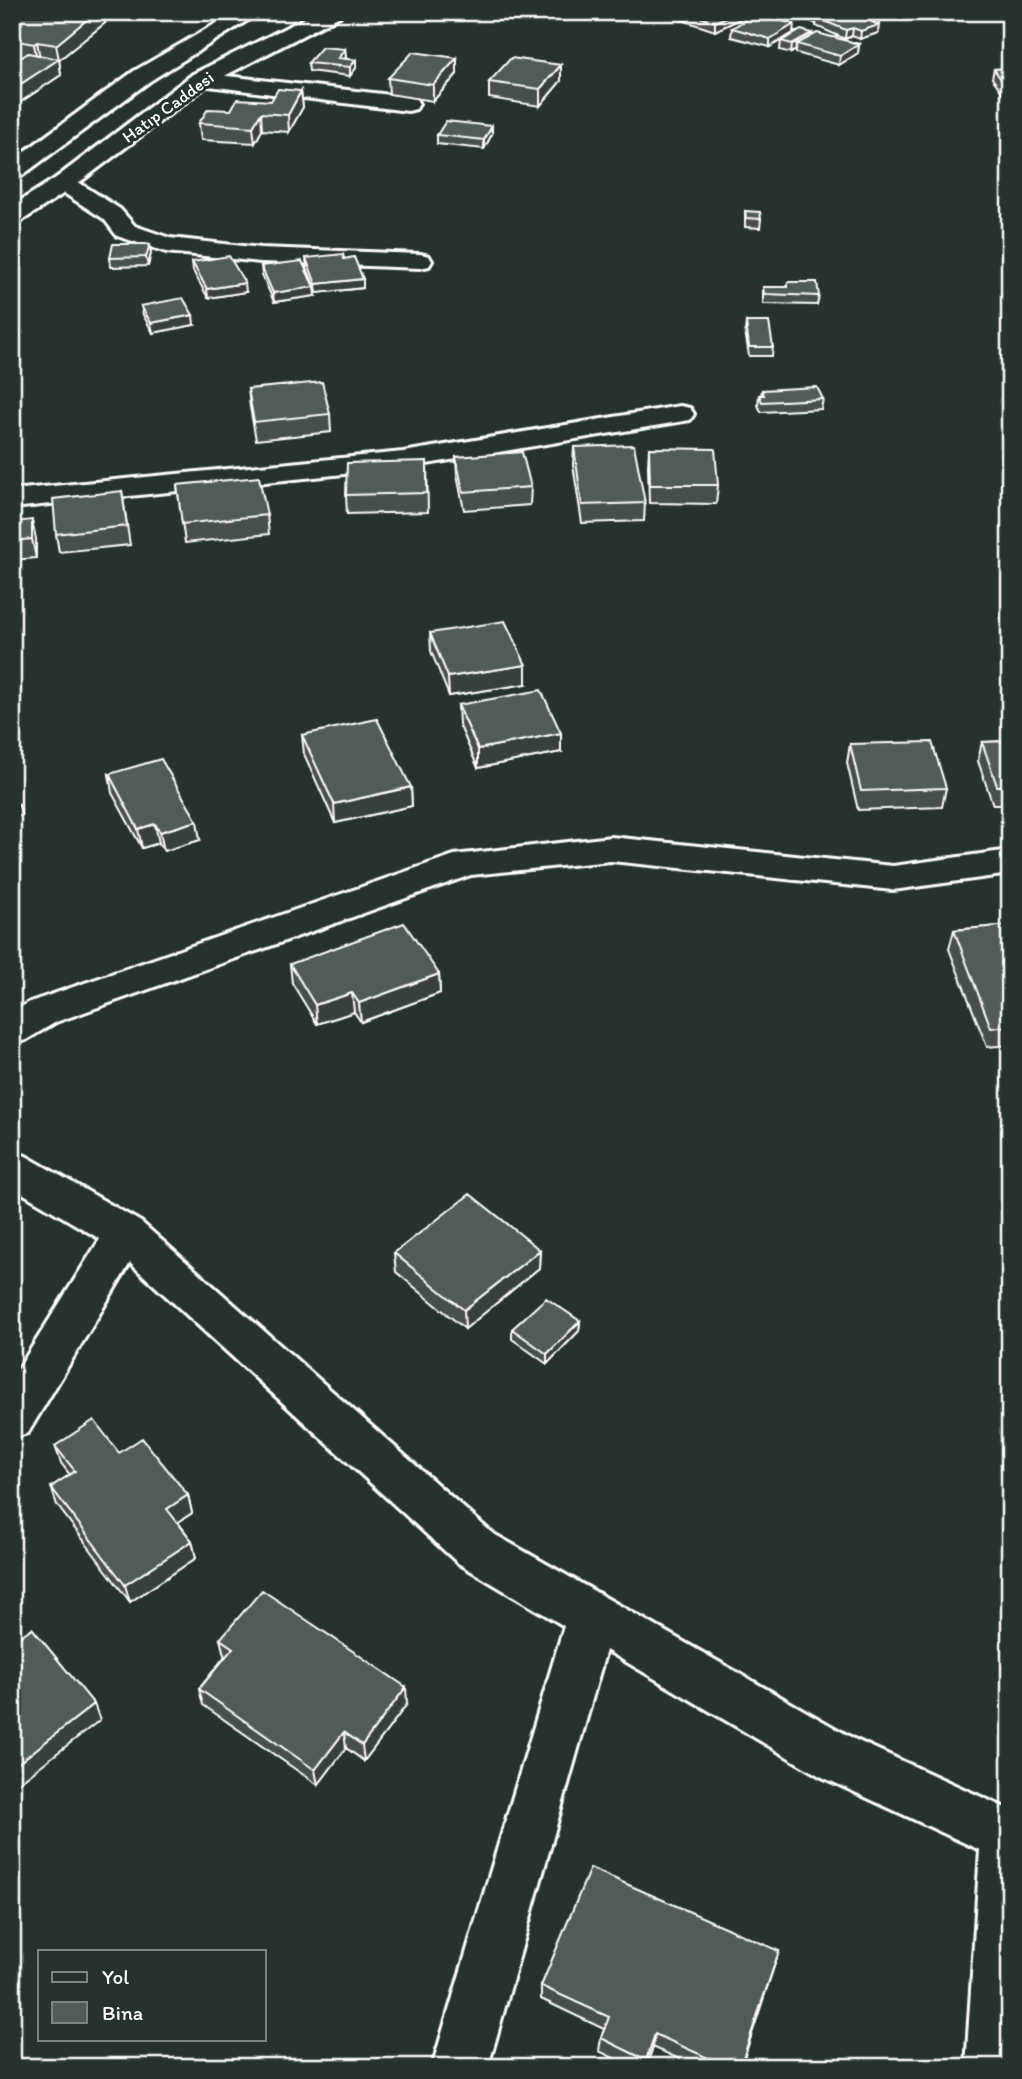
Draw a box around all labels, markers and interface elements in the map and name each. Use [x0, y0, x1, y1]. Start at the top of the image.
street label: Hatıp Caddesi [118, 66, 218, 148]
legend [38, 1950, 266, 2040]
text: Yol [102, 1964, 129, 1989]
text: Bina [102, 2000, 143, 2025]

